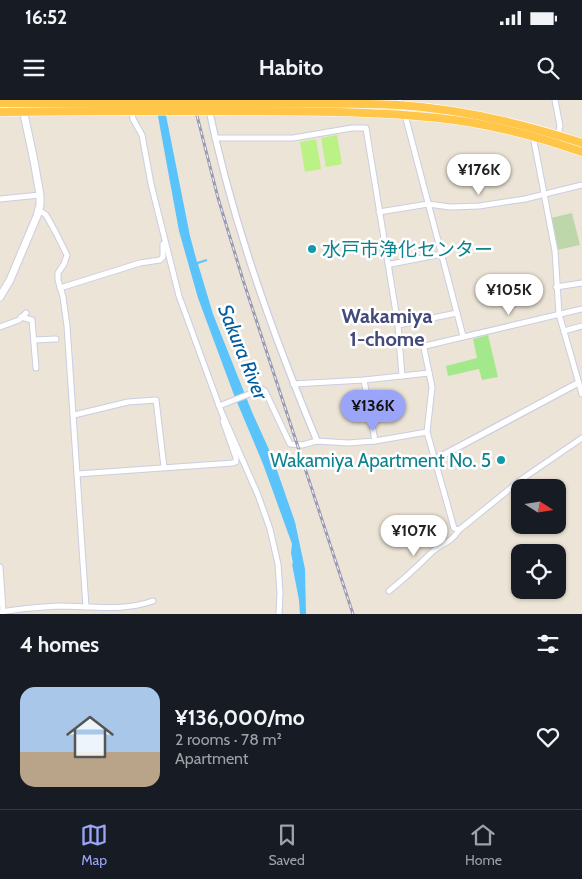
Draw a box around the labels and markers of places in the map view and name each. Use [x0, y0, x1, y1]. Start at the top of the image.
pin: ¥176K [444, 154, 514, 196]
place label: 水戸市浄化センター [322, 238, 493, 261]
marker: 水戸市浄化センター [306, 243, 318, 255]
pin: ¥105K [474, 274, 544, 316]
pin: ¥136K [338, 390, 408, 432]
place label: Wakamiya Apartment No. 5 [270, 449, 491, 472]
marker: Wakamiya Apartment No. 5 [495, 454, 507, 466]
pin: ¥107K [379, 514, 449, 557]

